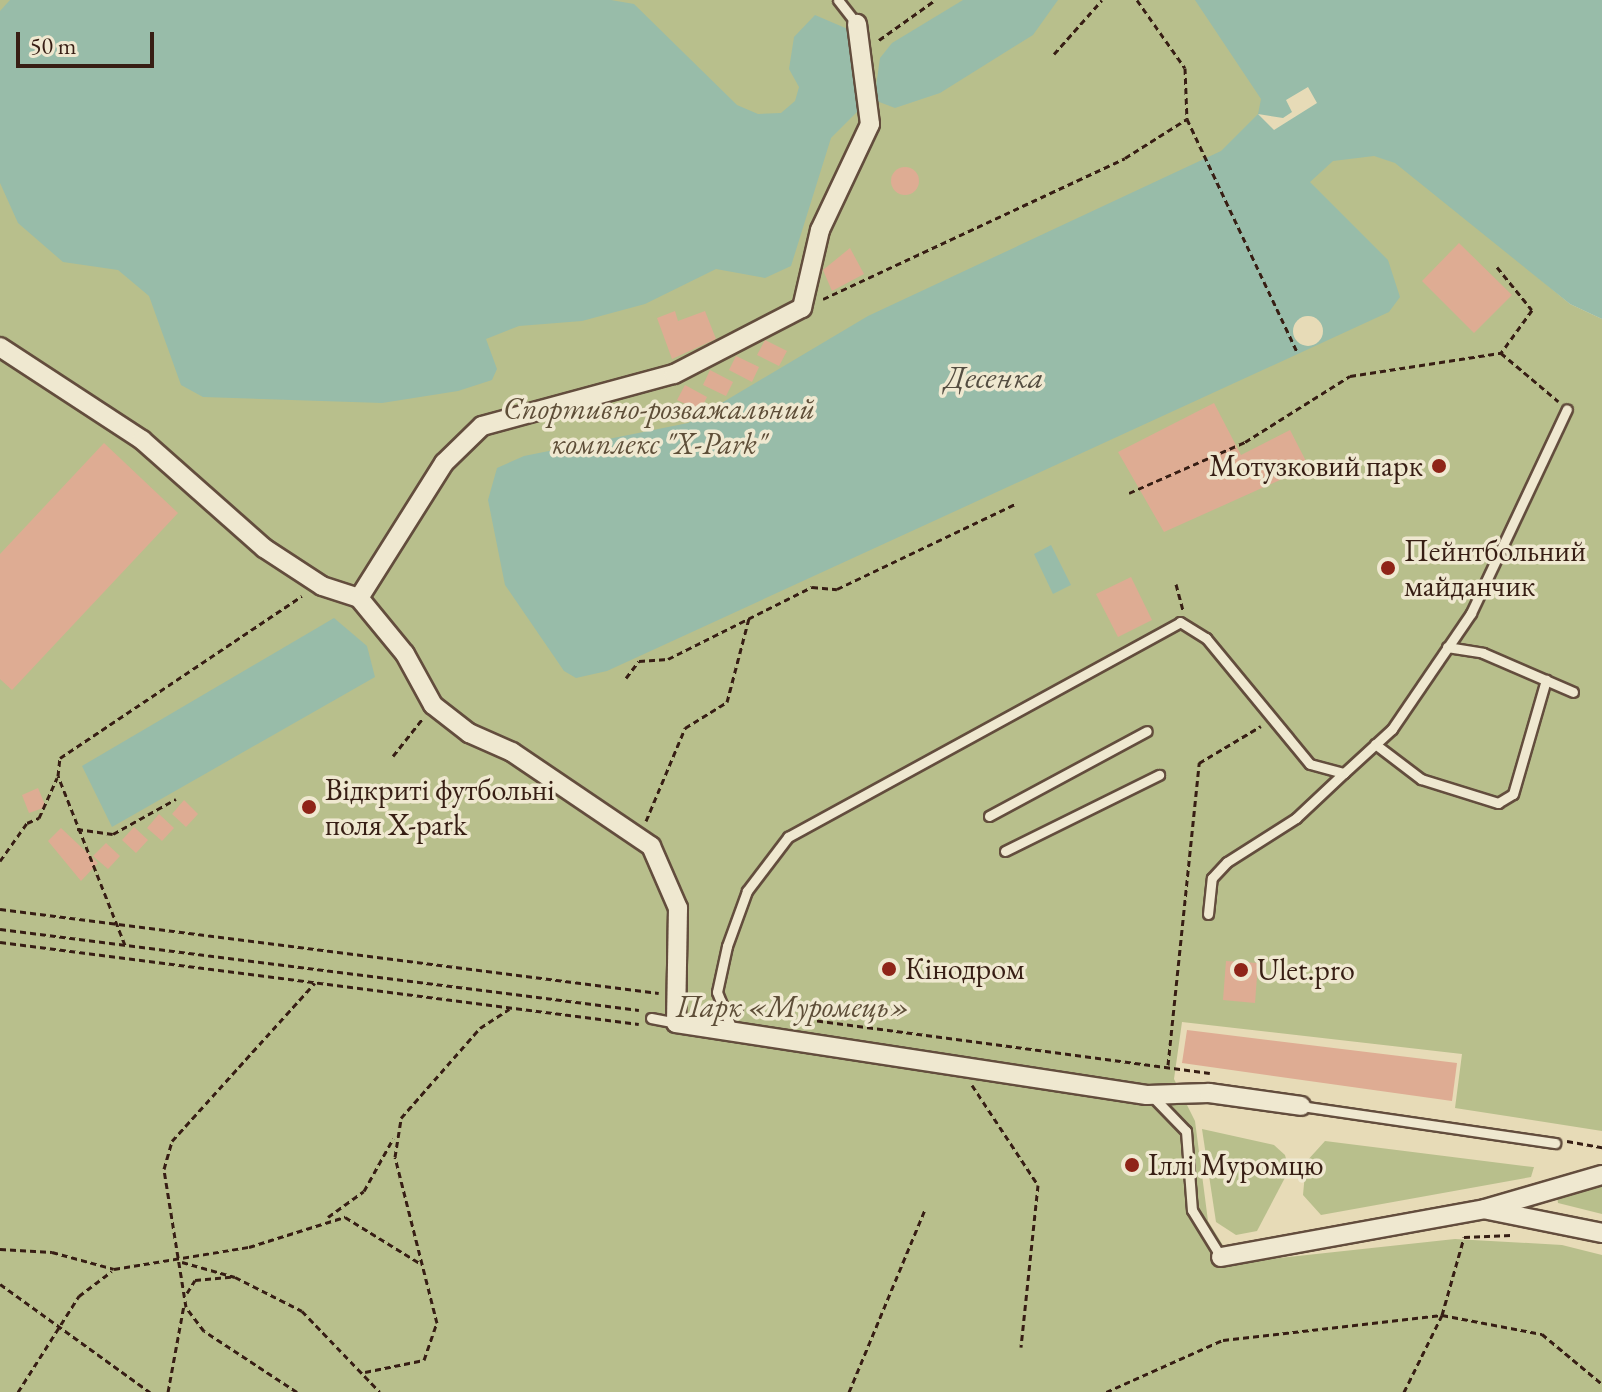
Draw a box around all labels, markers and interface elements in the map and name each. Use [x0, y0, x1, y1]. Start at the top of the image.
scale bar [20, 16, 158, 66]
text: 50 m [30, 30, 77, 61]
water label: Десенка [944, 358, 1044, 396]
park label: Спортивно-розважальний комплекс "Х-Park" [503, 391, 815, 462]
place label: Мотузковий парк [1209, 448, 1423, 484]
marker: Мотузковий парк [1430, 457, 1448, 475]
place label: Пейнтбольний майданчик [1404, 533, 1586, 604]
marker: Пейнтбольний майданчик [1379, 559, 1397, 577]
place label: Відкриті футбольні поля X-park [325, 772, 555, 842]
marker: Відкриті футбольні поля X-park [300, 798, 318, 816]
place label: Кінодром [905, 951, 1024, 987]
place label: Ulet.pro [1257, 952, 1355, 988]
marker: Кінодром [880, 960, 898, 978]
marker: Ulet.pro [1232, 961, 1250, 979]
park label: Парк «Муромець» [676, 989, 910, 1025]
place label: Іллі Муромцю [1148, 1147, 1323, 1183]
marker: Іллі Муромцю [1123, 1156, 1141, 1174]

